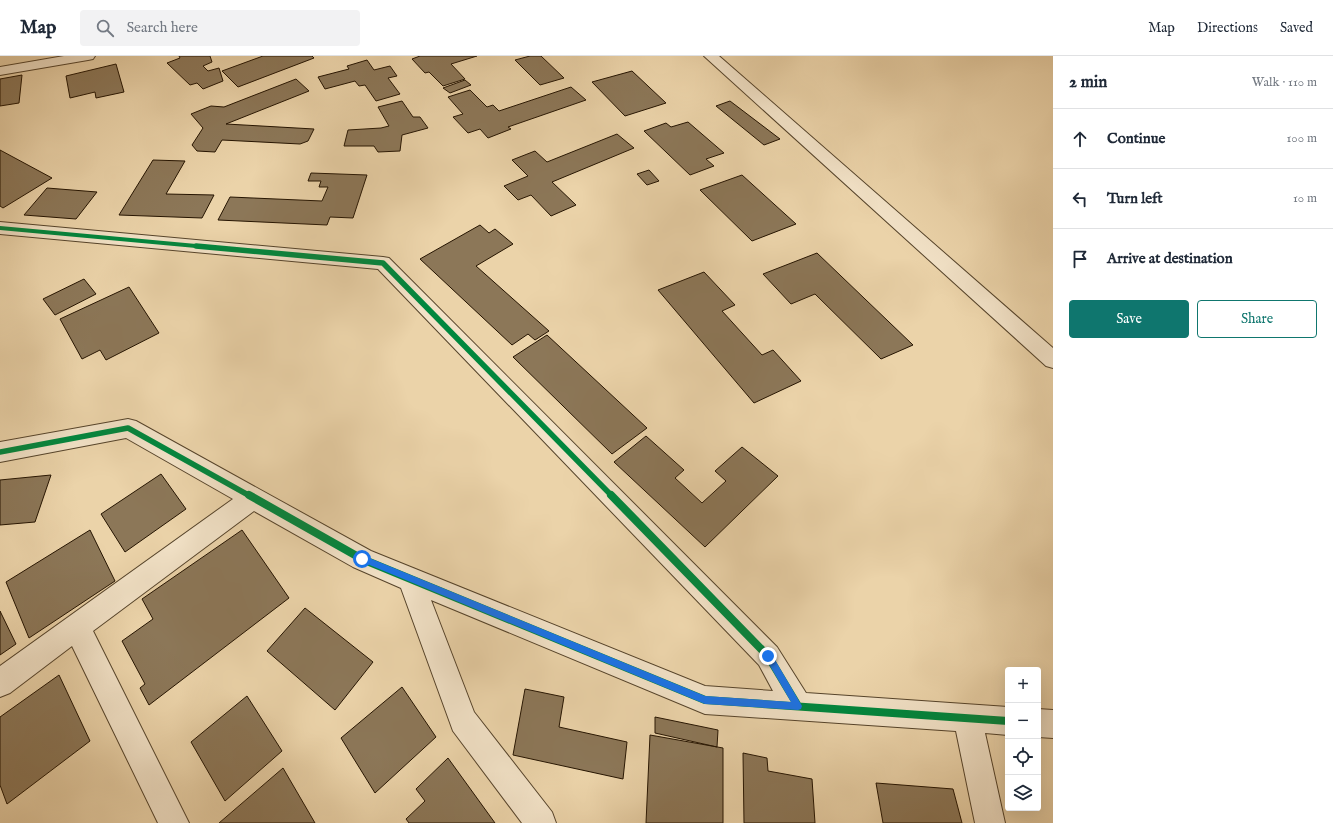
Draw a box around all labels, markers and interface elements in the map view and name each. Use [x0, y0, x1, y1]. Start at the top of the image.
search box [80, 10, 360, 46]
text: Map [20, 16, 56, 40]
icon: search [94, 17, 116, 39]
text: Search here [126, 18, 198, 37]
text: Map [1148, 19, 1175, 37]
text: Directions [1197, 19, 1258, 37]
text: Saved [1280, 19, 1313, 37]
text: 2 min [1069, 72, 1107, 93]
text: Walk · 110 m [1252, 74, 1317, 91]
icon: ahead [1069, 128, 1091, 150]
text: Continue [1107, 129, 1165, 148]
text: 100 m [1287, 130, 1317, 147]
icon: left [1069, 188, 1091, 210]
text: Turn left [1107, 189, 1163, 208]
text: 10 m [1293, 190, 1317, 207]
icon: arrive [1069, 248, 1091, 270]
text: Arrive at destination [1107, 249, 1233, 268]
button: Save [1069, 300, 1189, 338]
button: Share [1197, 300, 1317, 338]
route start [353, 550, 371, 568]
route end [759, 647, 777, 665]
map controls [1005, 667, 1041, 811]
button: + [1005, 667, 1041, 703]
button: − [1005, 703, 1041, 739]
button: locate [1005, 739, 1041, 775]
button: layers [1005, 775, 1041, 811]

